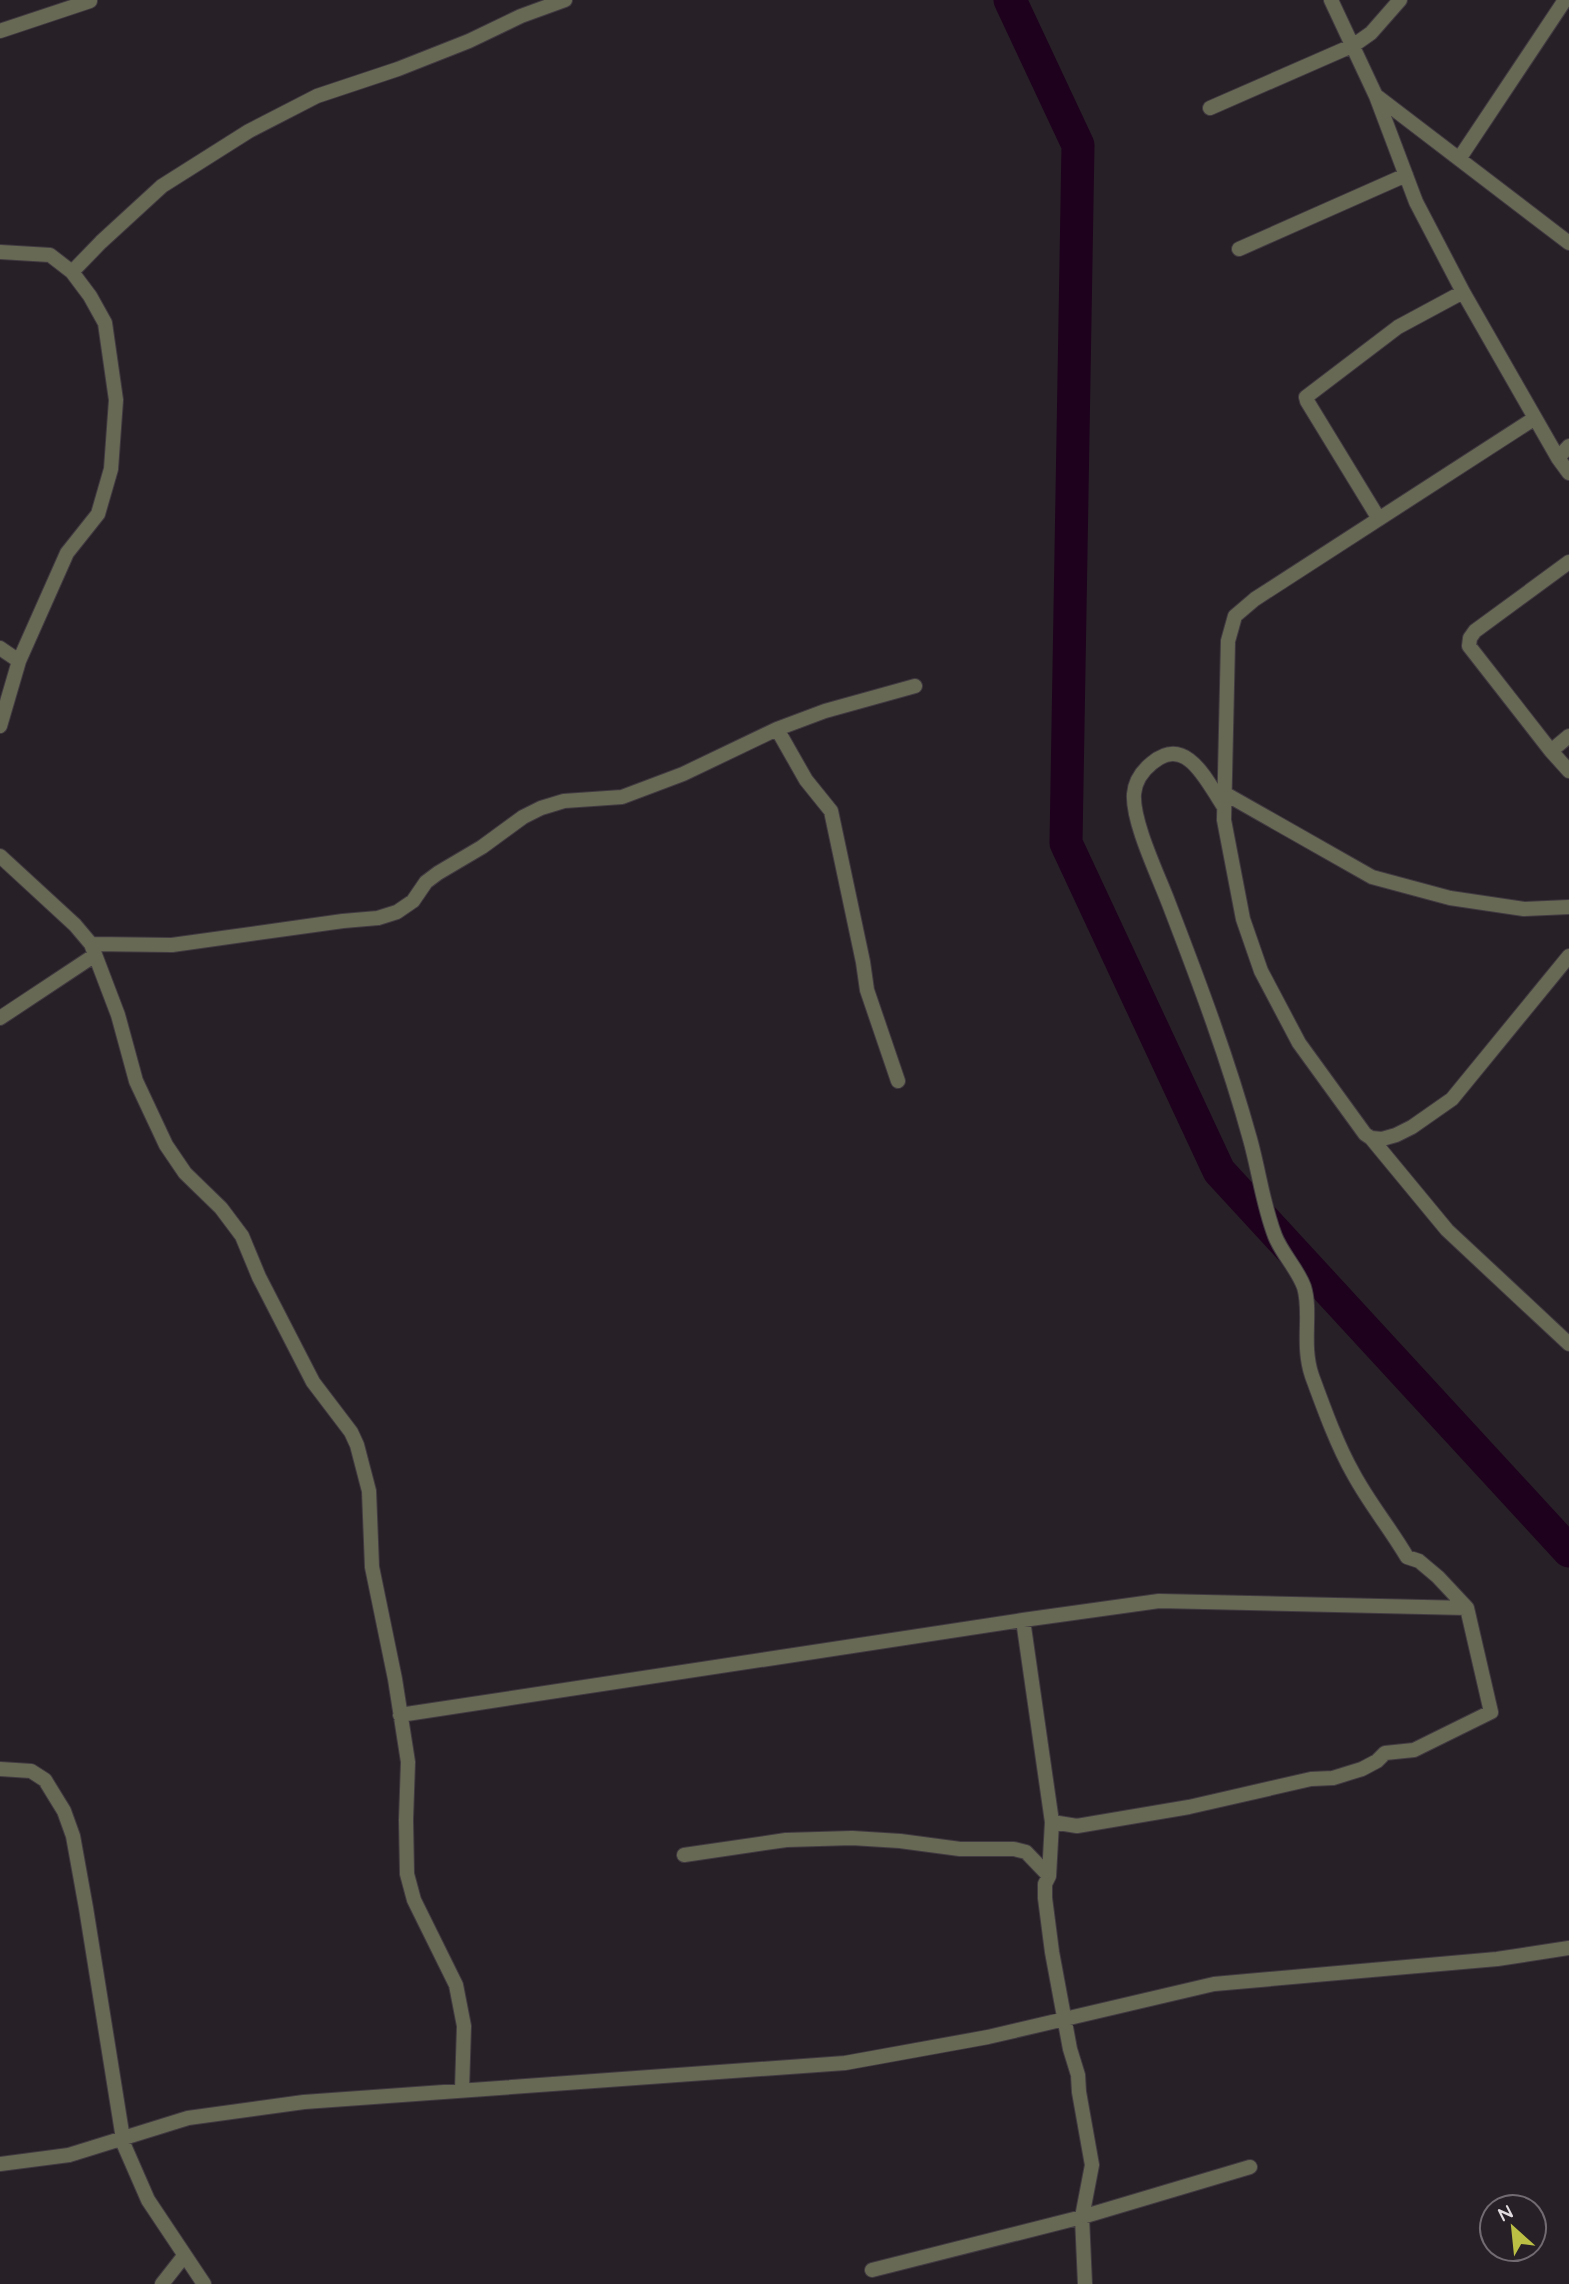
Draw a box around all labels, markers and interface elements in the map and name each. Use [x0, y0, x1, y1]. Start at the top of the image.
north arrow [1478, 2193, 1548, 2263]
text: N [1494, 2199, 1517, 2227]

